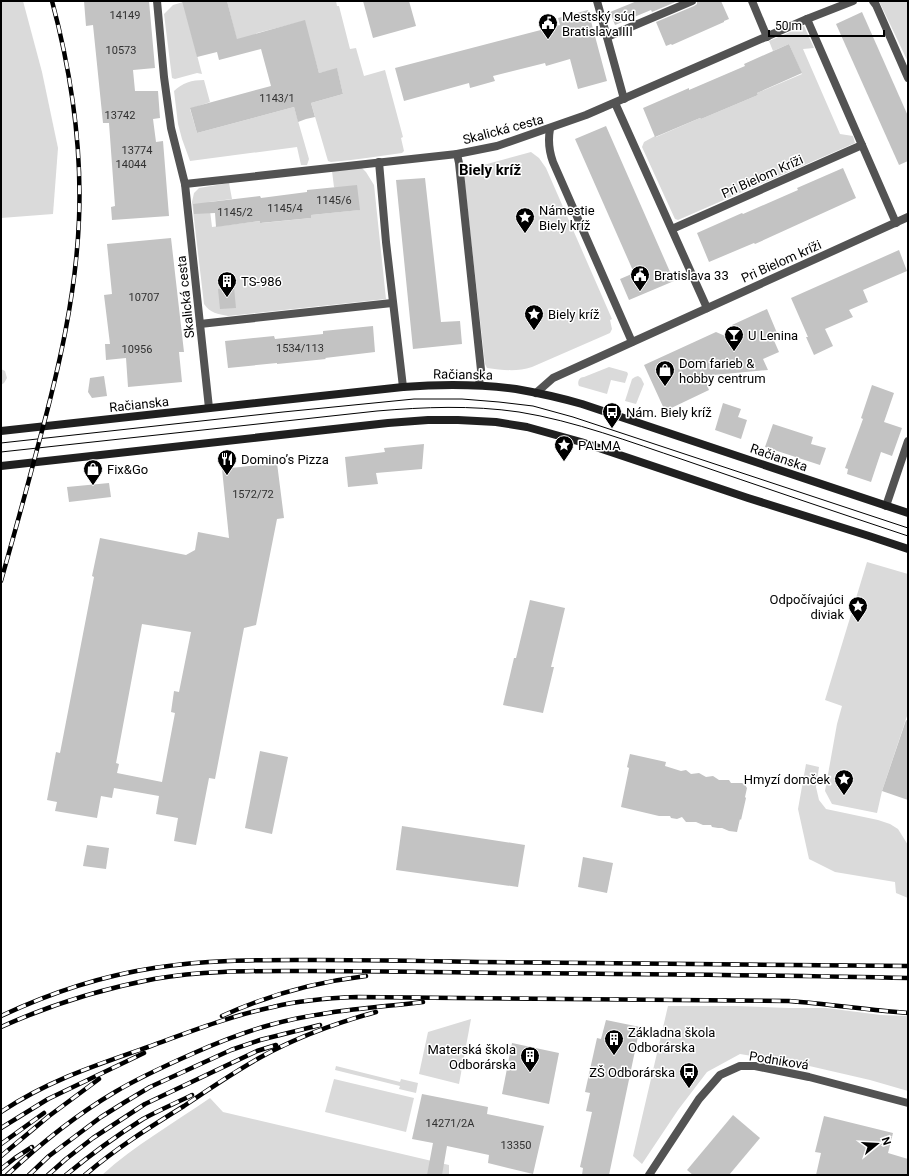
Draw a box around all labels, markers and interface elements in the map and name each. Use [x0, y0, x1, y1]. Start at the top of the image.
house number: 14149 [110, 9, 140, 22]
place label: Mestský súd Bratislava III [562, 9, 635, 39]
public building icon: Mestský súd Bratislava III [537, 12, 559, 40]
scale bar [769, 12, 884, 38]
text: 50 m [775, 19, 802, 33]
house number: 10573 [106, 44, 136, 57]
house number: 1143/1 [259, 92, 295, 105]
house number: 13742 [105, 109, 135, 122]
street label: Skalická cesta [461, 111, 545, 147]
house number: 13774 [122, 144, 152, 157]
street label: Pri Bielom Kríži [719, 152, 805, 201]
house number: 14044 [116, 158, 146, 171]
district label: Biely kríž [459, 161, 521, 179]
house number: 1145/6 [316, 194, 352, 207]
house number: 1145/4 [267, 202, 303, 215]
place label: Námestie Biely kríž [539, 203, 595, 233]
house number: 1145/2 [217, 206, 253, 219]
place icon: Námestie Biely kríž [514, 206, 536, 234]
street label: Pri Bielom kríži [739, 237, 824, 286]
street label: Skalická cesta [174, 255, 197, 339]
public building icon: Bratislava 33 [629, 264, 651, 292]
place label: Bratislava 33 [654, 268, 729, 283]
building icon: TS-986 [216, 270, 238, 298]
place label: TS-986 [241, 274, 282, 289]
house number: 10707 [129, 291, 159, 304]
place icon: Biely kríž [523, 303, 545, 331]
place label: Biely kríž [548, 307, 600, 322]
bar icon: U Lenina [723, 324, 745, 352]
place label: U Lenina [748, 328, 798, 343]
house number: 1534/113 [276, 342, 324, 355]
house number: 10956 [122, 343, 152, 356]
place label: Dom farieb & hobby centrum [679, 356, 766, 386]
shop icon: Dom farieb & hobby centrum [654, 359, 676, 387]
street label: Račianska [433, 366, 493, 383]
street label: Račianska [109, 394, 170, 415]
bus stop icon: Nám. Biely kríž [601, 401, 623, 429]
place label: Nám. Biely kríž [626, 405, 712, 420]
place icon: PALMA [553, 434, 575, 462]
place label: PALMA [578, 438, 621, 453]
street label: Račianska [748, 441, 809, 474]
restaurant icon: Domino’s Pizza [216, 448, 238, 476]
place label: Domino’s Pizza [241, 452, 329, 467]
shop icon: Fix&Go [82, 458, 104, 486]
place label: Fix&Go [107, 462, 148, 477]
house number: 1572/72 [232, 488, 274, 501]
place label: Odpočívajúci diviak [769, 592, 844, 622]
place icon: Odpočívajúci diviak [847, 595, 869, 623]
place icon: Hmyzí domček [833, 768, 855, 796]
place label: Hmyzí domček [744, 772, 830, 787]
place label: Základna škola Odborárska [628, 1025, 715, 1055]
building icon: Základna škola Odborárska [603, 1028, 625, 1056]
place label: Materská škola Odborárska [427, 1042, 516, 1072]
building icon: Materská škola Odborárska [519, 1045, 541, 1073]
street label: Podniková [748, 1048, 810, 1073]
bus stop icon: ZŠ Odborárska [678, 1061, 700, 1089]
place label: ZŠ Odborárska [589, 1065, 675, 1080]
house number: 14271/2A [426, 1117, 475, 1130]
north arrow [857, 1124, 897, 1164]
text: N [879, 1135, 893, 1147]
house number: 13350 [501, 1139, 531, 1152]

